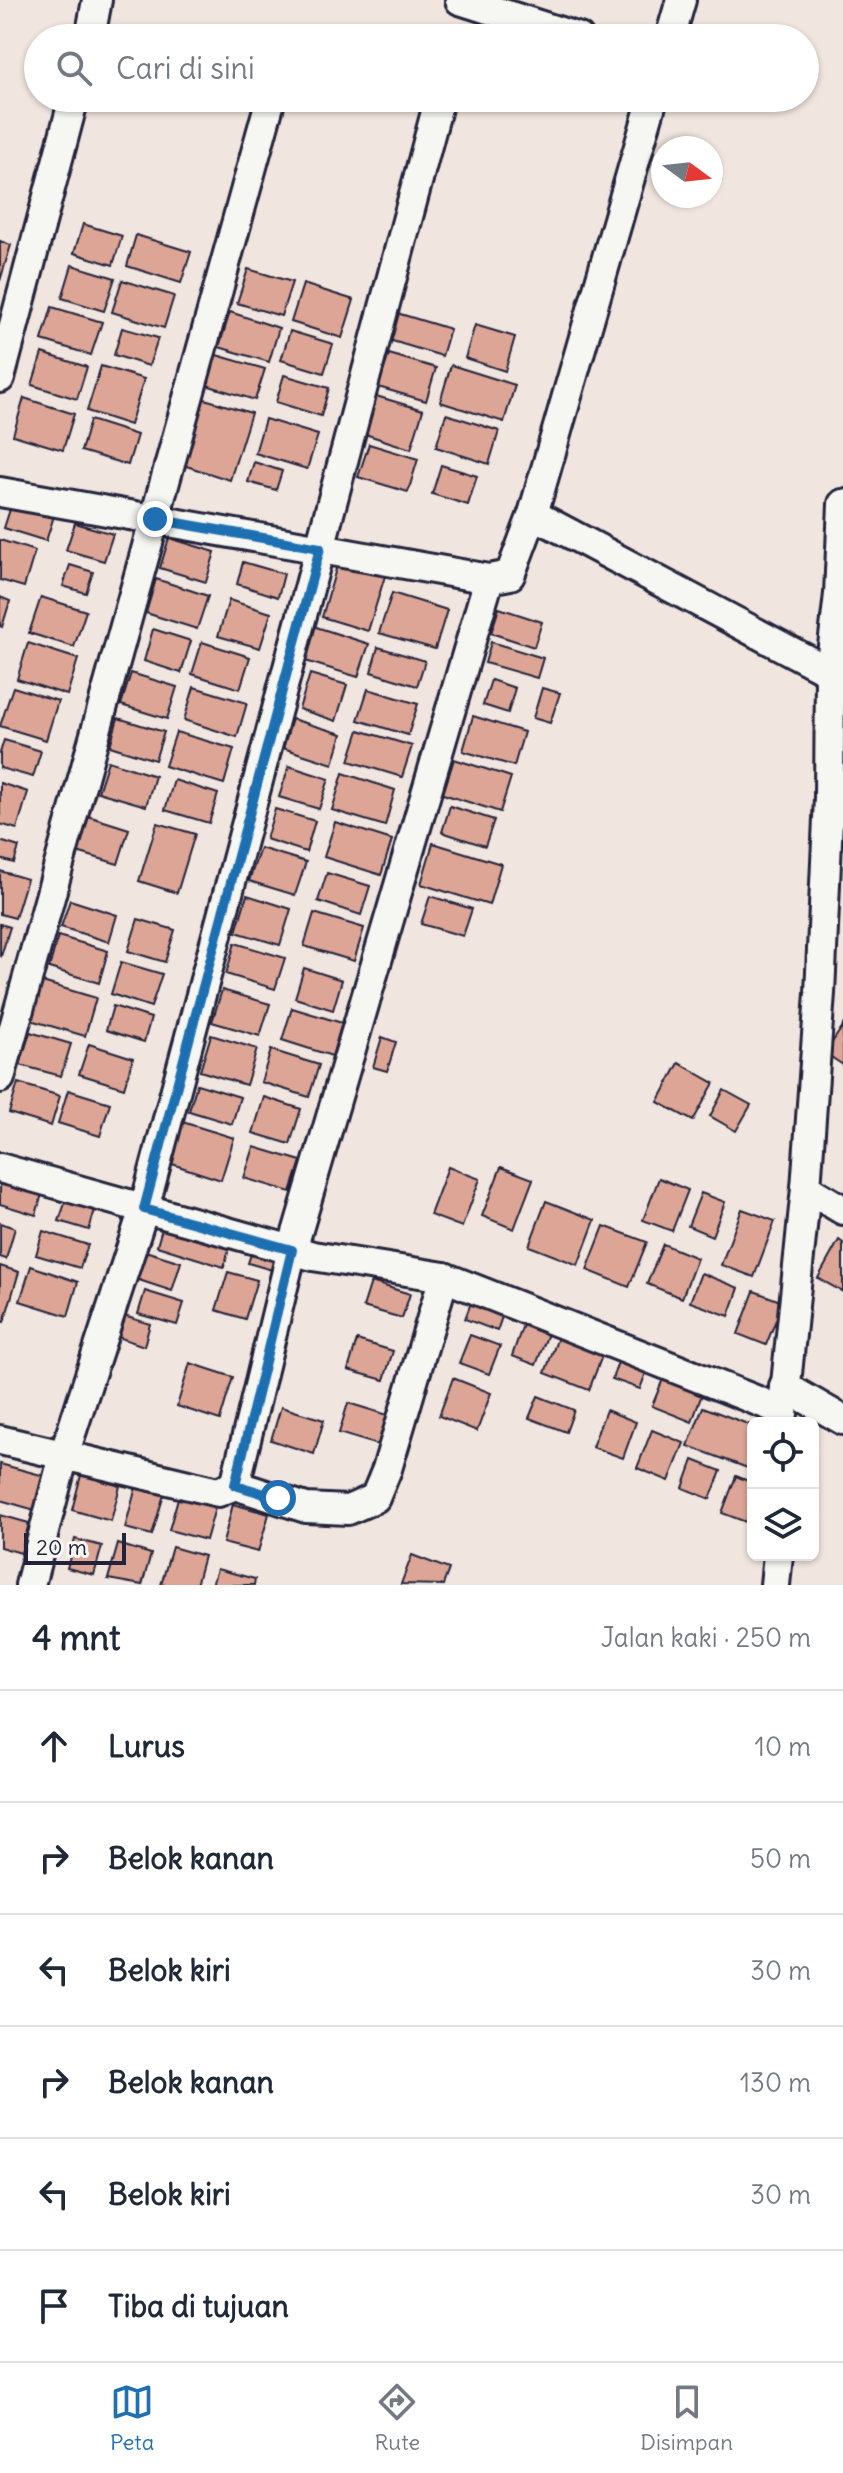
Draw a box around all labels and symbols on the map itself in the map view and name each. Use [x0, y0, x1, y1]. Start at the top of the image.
north arrow [651, 136, 723, 208]
route end [137, 501, 173, 537]
route start [260, 1480, 296, 1516]
scale bar [24, 1529, 126, 1565]

